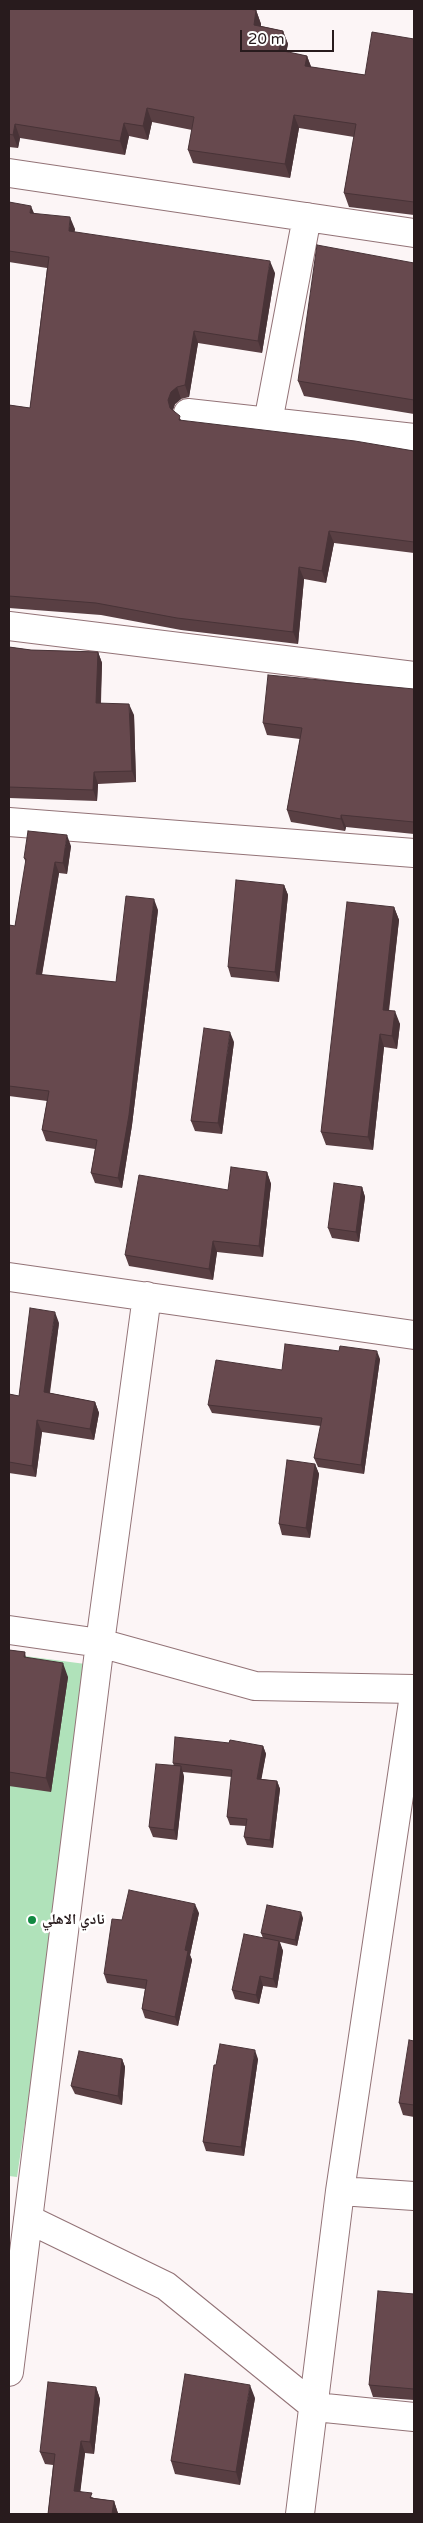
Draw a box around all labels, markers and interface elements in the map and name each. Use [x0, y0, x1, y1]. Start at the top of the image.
scale bar [243, 20, 337, 52]
text: 20 m [248, 30, 285, 48]
place label: نادي الاهلي [42, 1911, 105, 1929]
marker: نادي الاهلي [26, 1914, 38, 1926]

